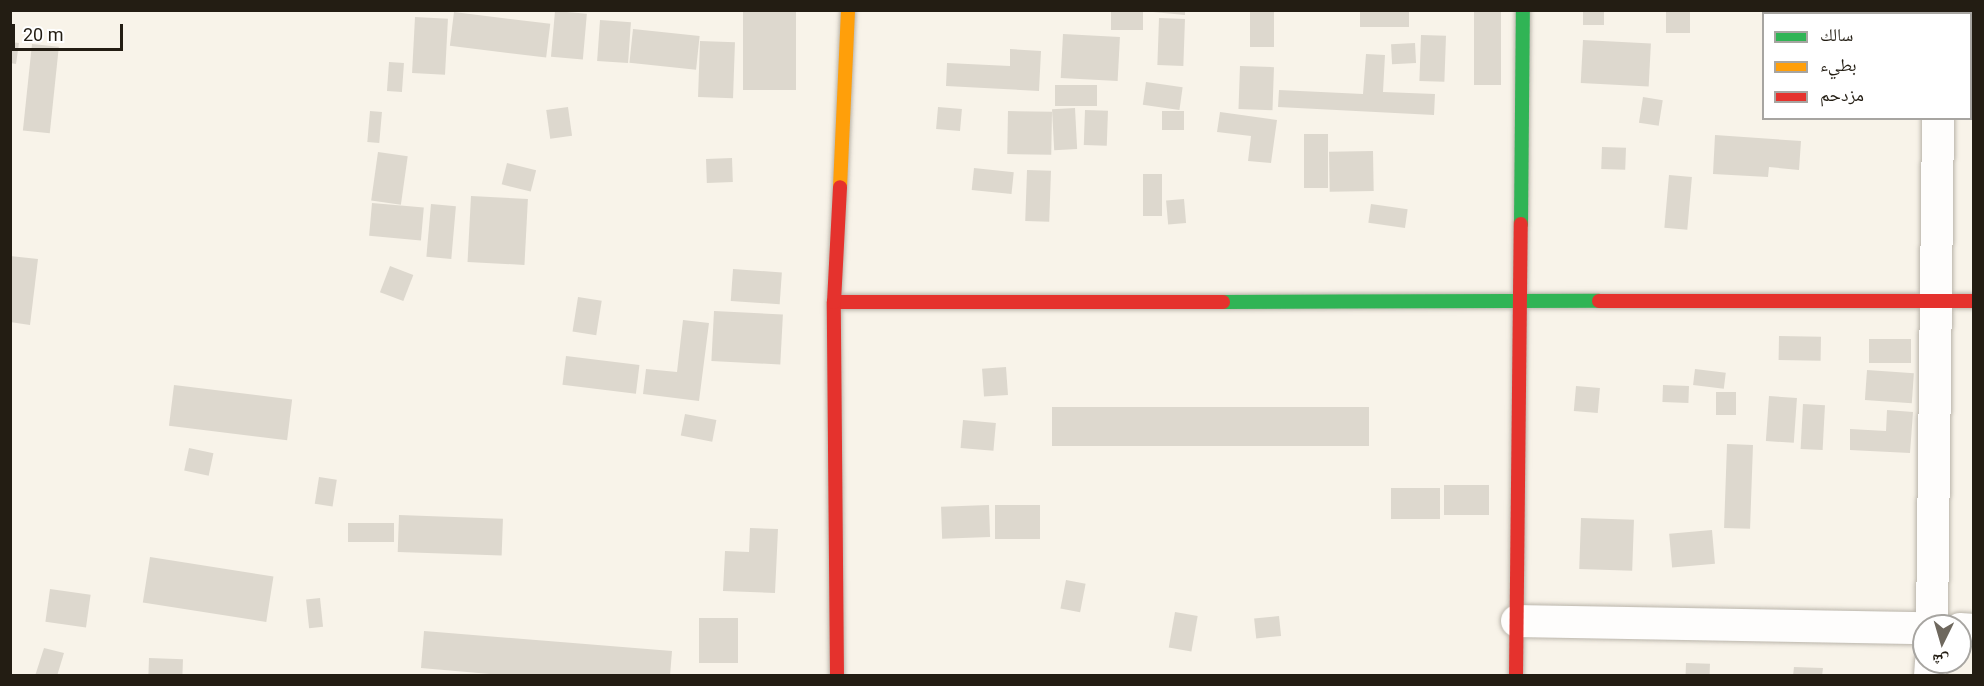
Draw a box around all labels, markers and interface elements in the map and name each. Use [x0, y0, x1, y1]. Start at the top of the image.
scale bar [15, 12, 126, 50]
legend [1762, 12, 1972, 120]
text: 20 m [23, 24, 63, 45]
text: سالك [1820, 24, 1853, 45]
text: بطيء [1820, 54, 1857, 75]
text: مزدحم [1820, 84, 1864, 105]
north arrow [1912, 614, 1972, 674]
text: ش [1931, 650, 1950, 671]

